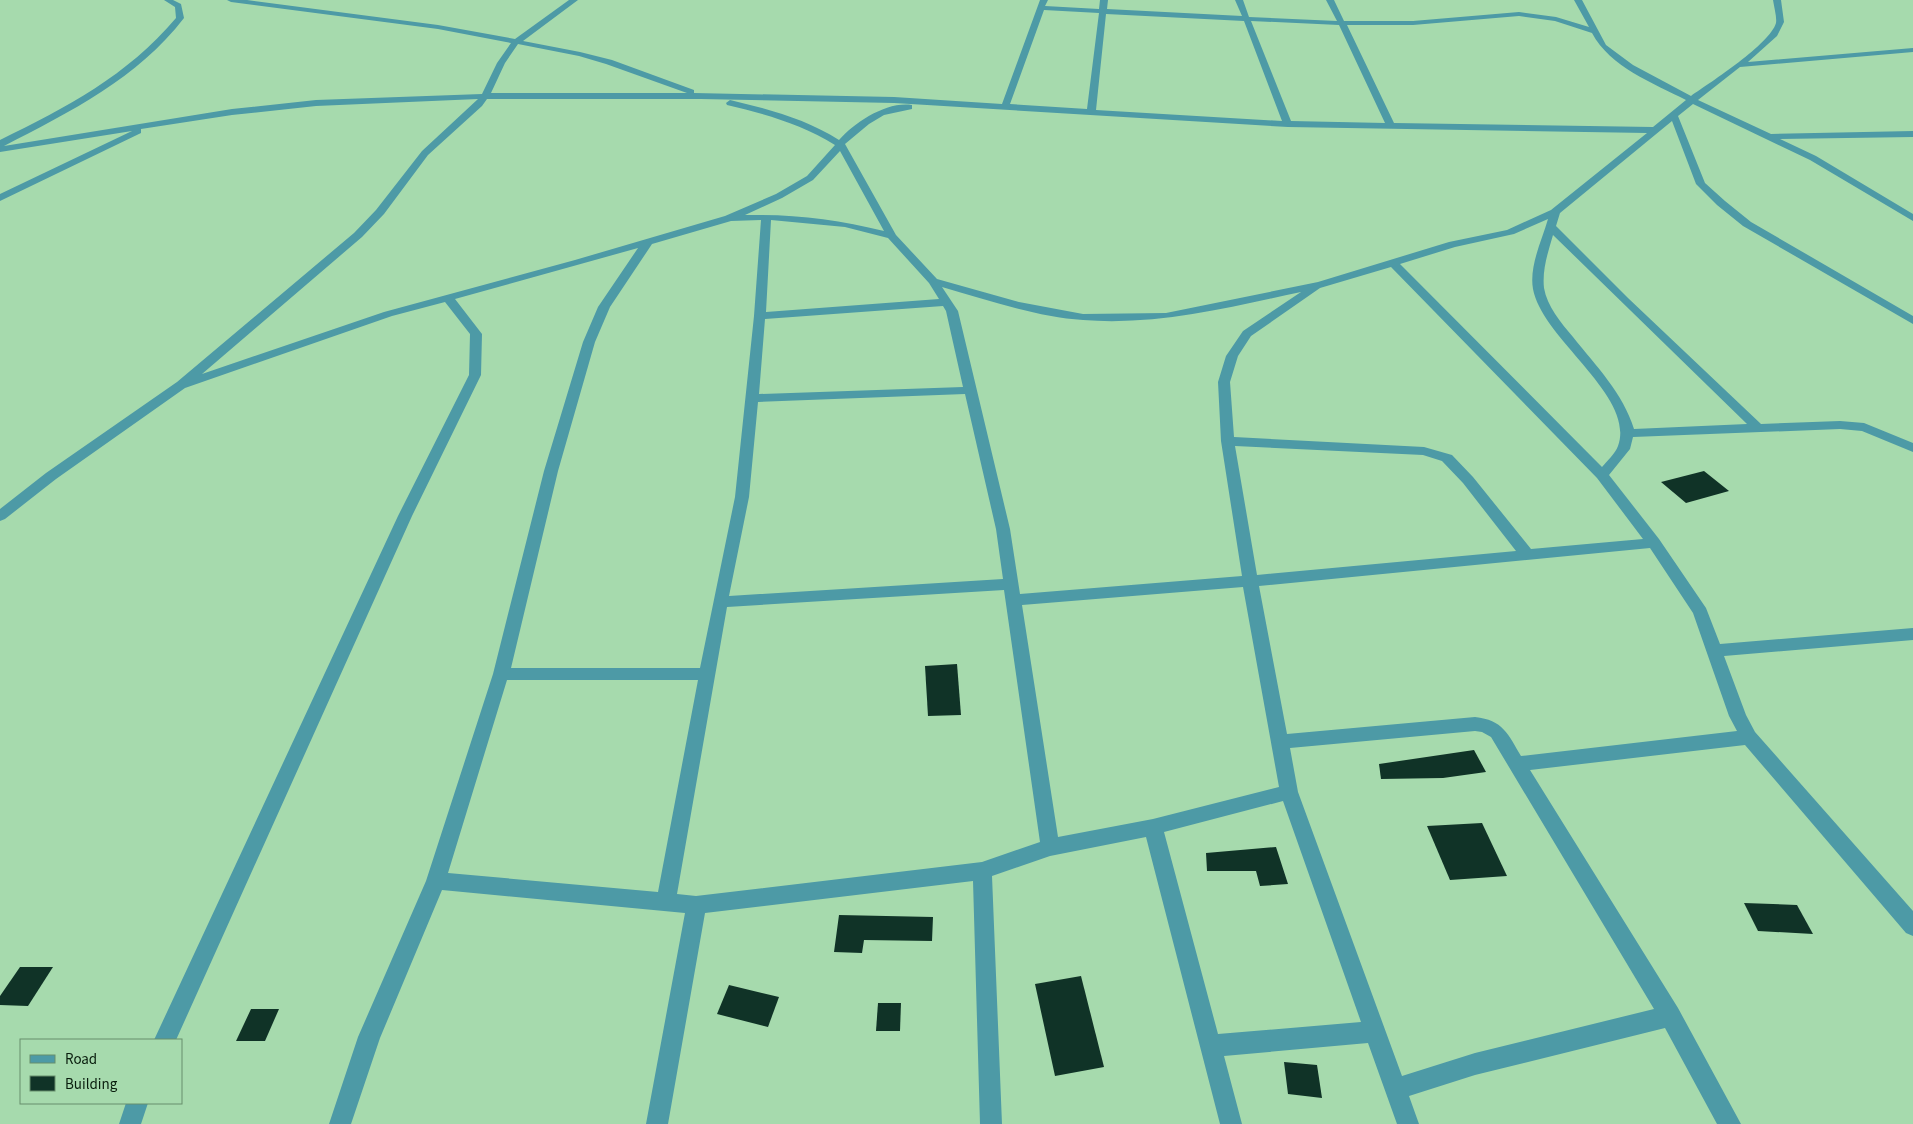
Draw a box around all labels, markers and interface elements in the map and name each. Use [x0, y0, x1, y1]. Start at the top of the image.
legend [20, 1039, 182, 1104]
text: Road [65, 1049, 97, 1070]
text: Building [65, 1074, 118, 1095]

